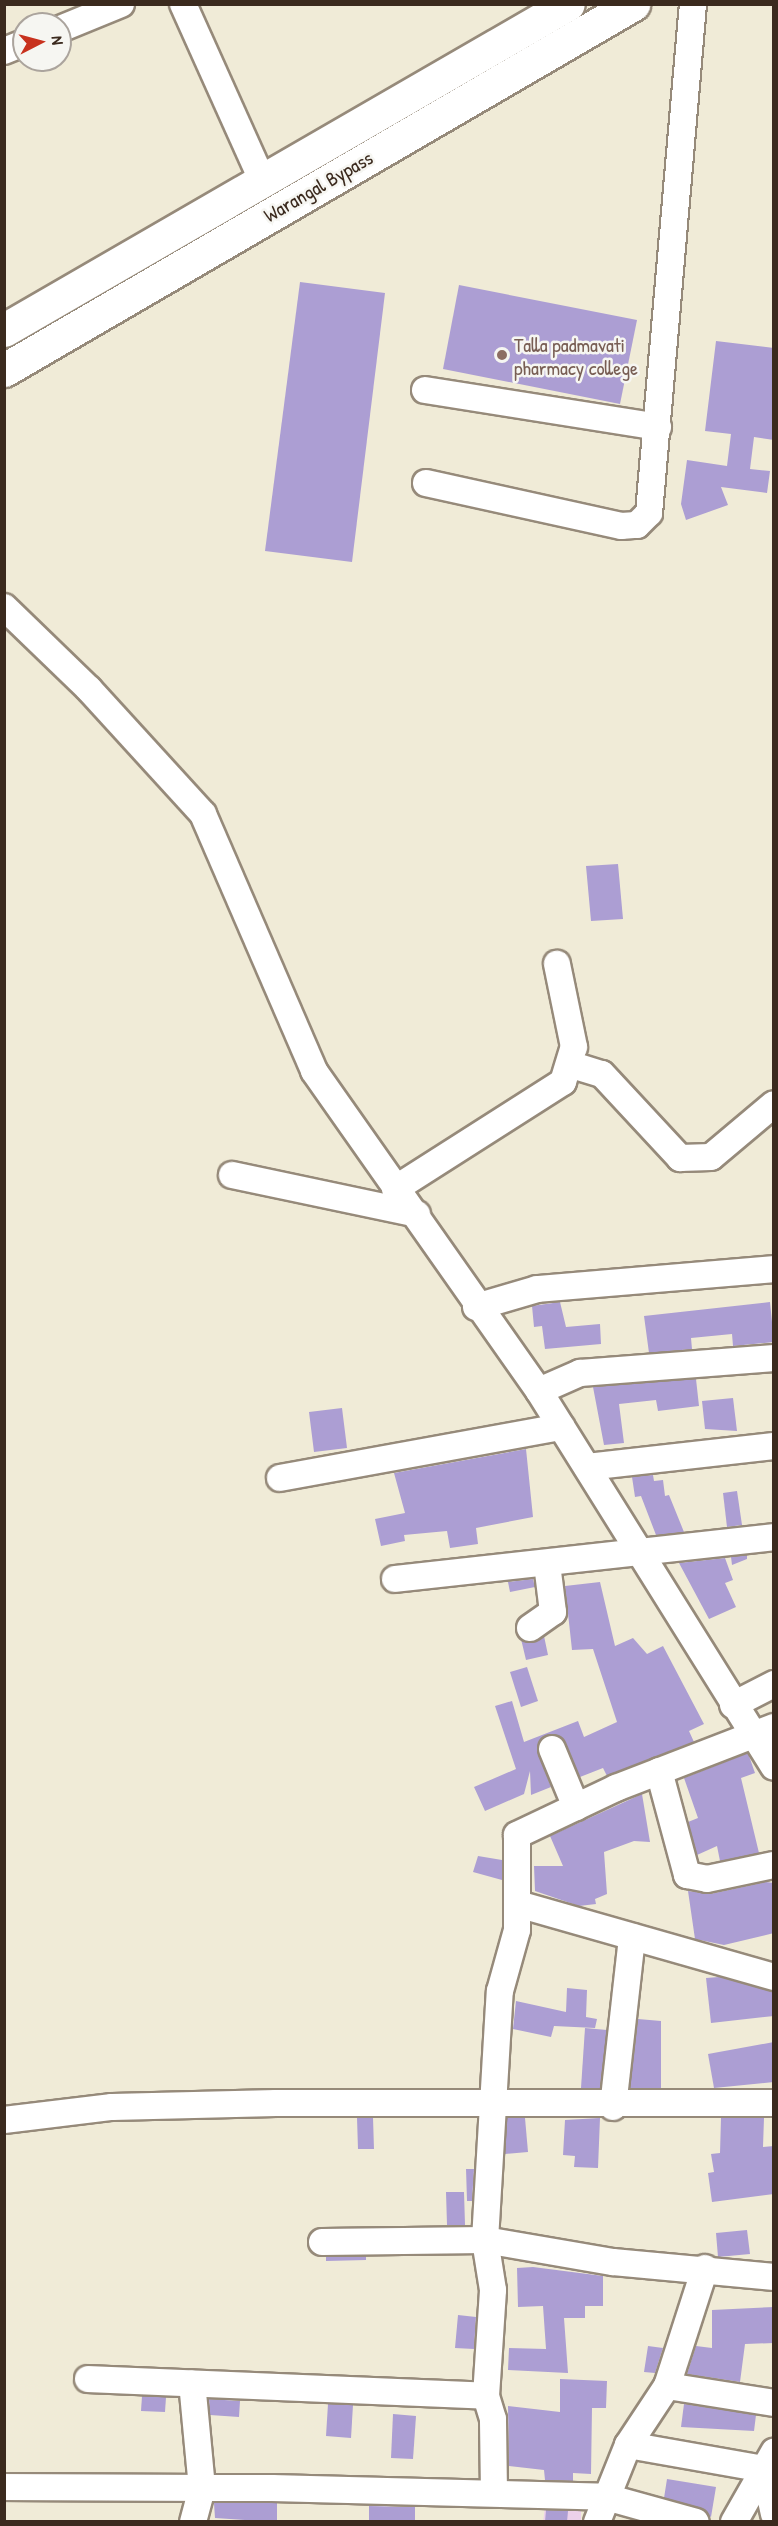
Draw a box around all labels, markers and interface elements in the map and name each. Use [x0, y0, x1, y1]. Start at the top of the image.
north arrow [12, 12, 72, 72]
text: N [47, 35, 69, 46]
street label: Warangal Bypass [259, 145, 377, 227]
place label: Talla padmavati pharmacy college [514, 332, 638, 379]
marker: Talla padmavati pharmacy college [495, 348, 509, 362]

